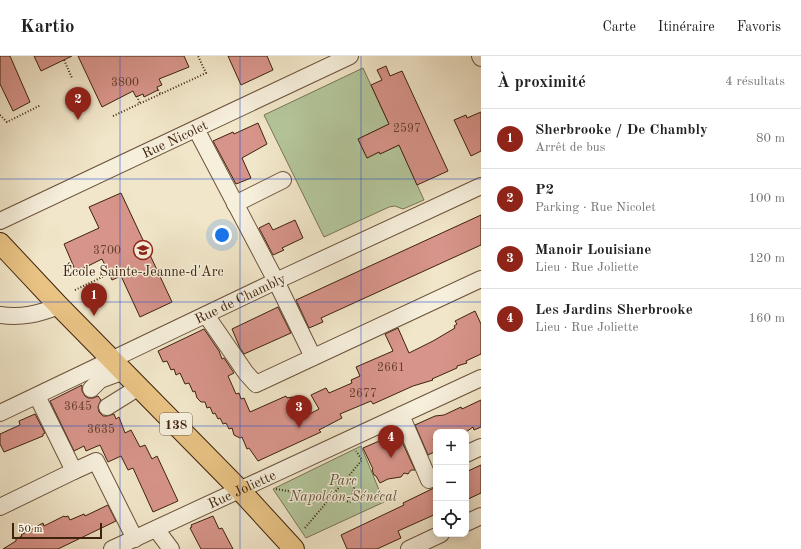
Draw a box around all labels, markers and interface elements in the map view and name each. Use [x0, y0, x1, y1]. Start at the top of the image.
text: Kartio [20, 18, 75, 37]
text: Carte [602, 20, 636, 34]
text: Itinéraire [658, 20, 715, 34]
text: Favoris [737, 20, 781, 34]
text: À proximité [497, 74, 586, 91]
text: 4 résultats [725, 75, 785, 88]
house number: 3800 [111, 77, 139, 89]
pin: 2 [65, 87, 91, 120]
street label: Rue Nicolet [140, 118, 210, 161]
house number: 2597 [393, 122, 421, 135]
text: Sherbrooke / De Chambly [535, 123, 708, 138]
text: 1 [506, 132, 514, 145]
text: 80 m [756, 132, 785, 145]
text: Arrêt de bus [535, 141, 605, 154]
text: P2 [535, 183, 554, 198]
text: 2 [506, 192, 514, 205]
text: 100 m [748, 192, 785, 205]
text: Parking · Rue Nicolet [535, 201, 656, 214]
your location [212, 225, 232, 245]
school or university icon: École Sainte-Jeanne-d'Arc [132, 239, 154, 261]
text: Manoir Louisiane [535, 243, 651, 258]
house number: 3700 [93, 245, 121, 257]
text: 3 [506, 252, 514, 265]
text: 120 m [748, 252, 785, 265]
text: Lieu · Rue Joliette [535, 261, 638, 274]
place label: École Sainte-Jeanne-d'Arc [62, 262, 224, 279]
street label: Rue de Chambly [193, 271, 289, 327]
pin: 1 [81, 283, 107, 316]
text: Les Jardins Sherbrooke [535, 303, 693, 318]
text: 4 [506, 312, 514, 325]
text: 160 m [748, 312, 785, 325]
text: Lieu · Rue Joliette [535, 321, 638, 334]
house number: 2661 [377, 362, 405, 374]
house number: 2677 [349, 388, 377, 400]
pin: 3 [286, 395, 312, 428]
house number: 3645 [64, 400, 92, 413]
road number: 138 [160, 413, 192, 435]
house number: 3635 [87, 423, 115, 436]
pin: 4 [378, 425, 404, 458]
map controls [433, 429, 469, 537]
button: + [433, 429, 469, 465]
button: − [433, 465, 469, 501]
street label: Rue Joliette [206, 468, 278, 511]
park label: Parc Napoléon-Sénécal [288, 474, 397, 505]
button: locate [433, 501, 469, 537]
scale bar [12, 521, 102, 540]
text: 50 m [18, 524, 43, 535]

